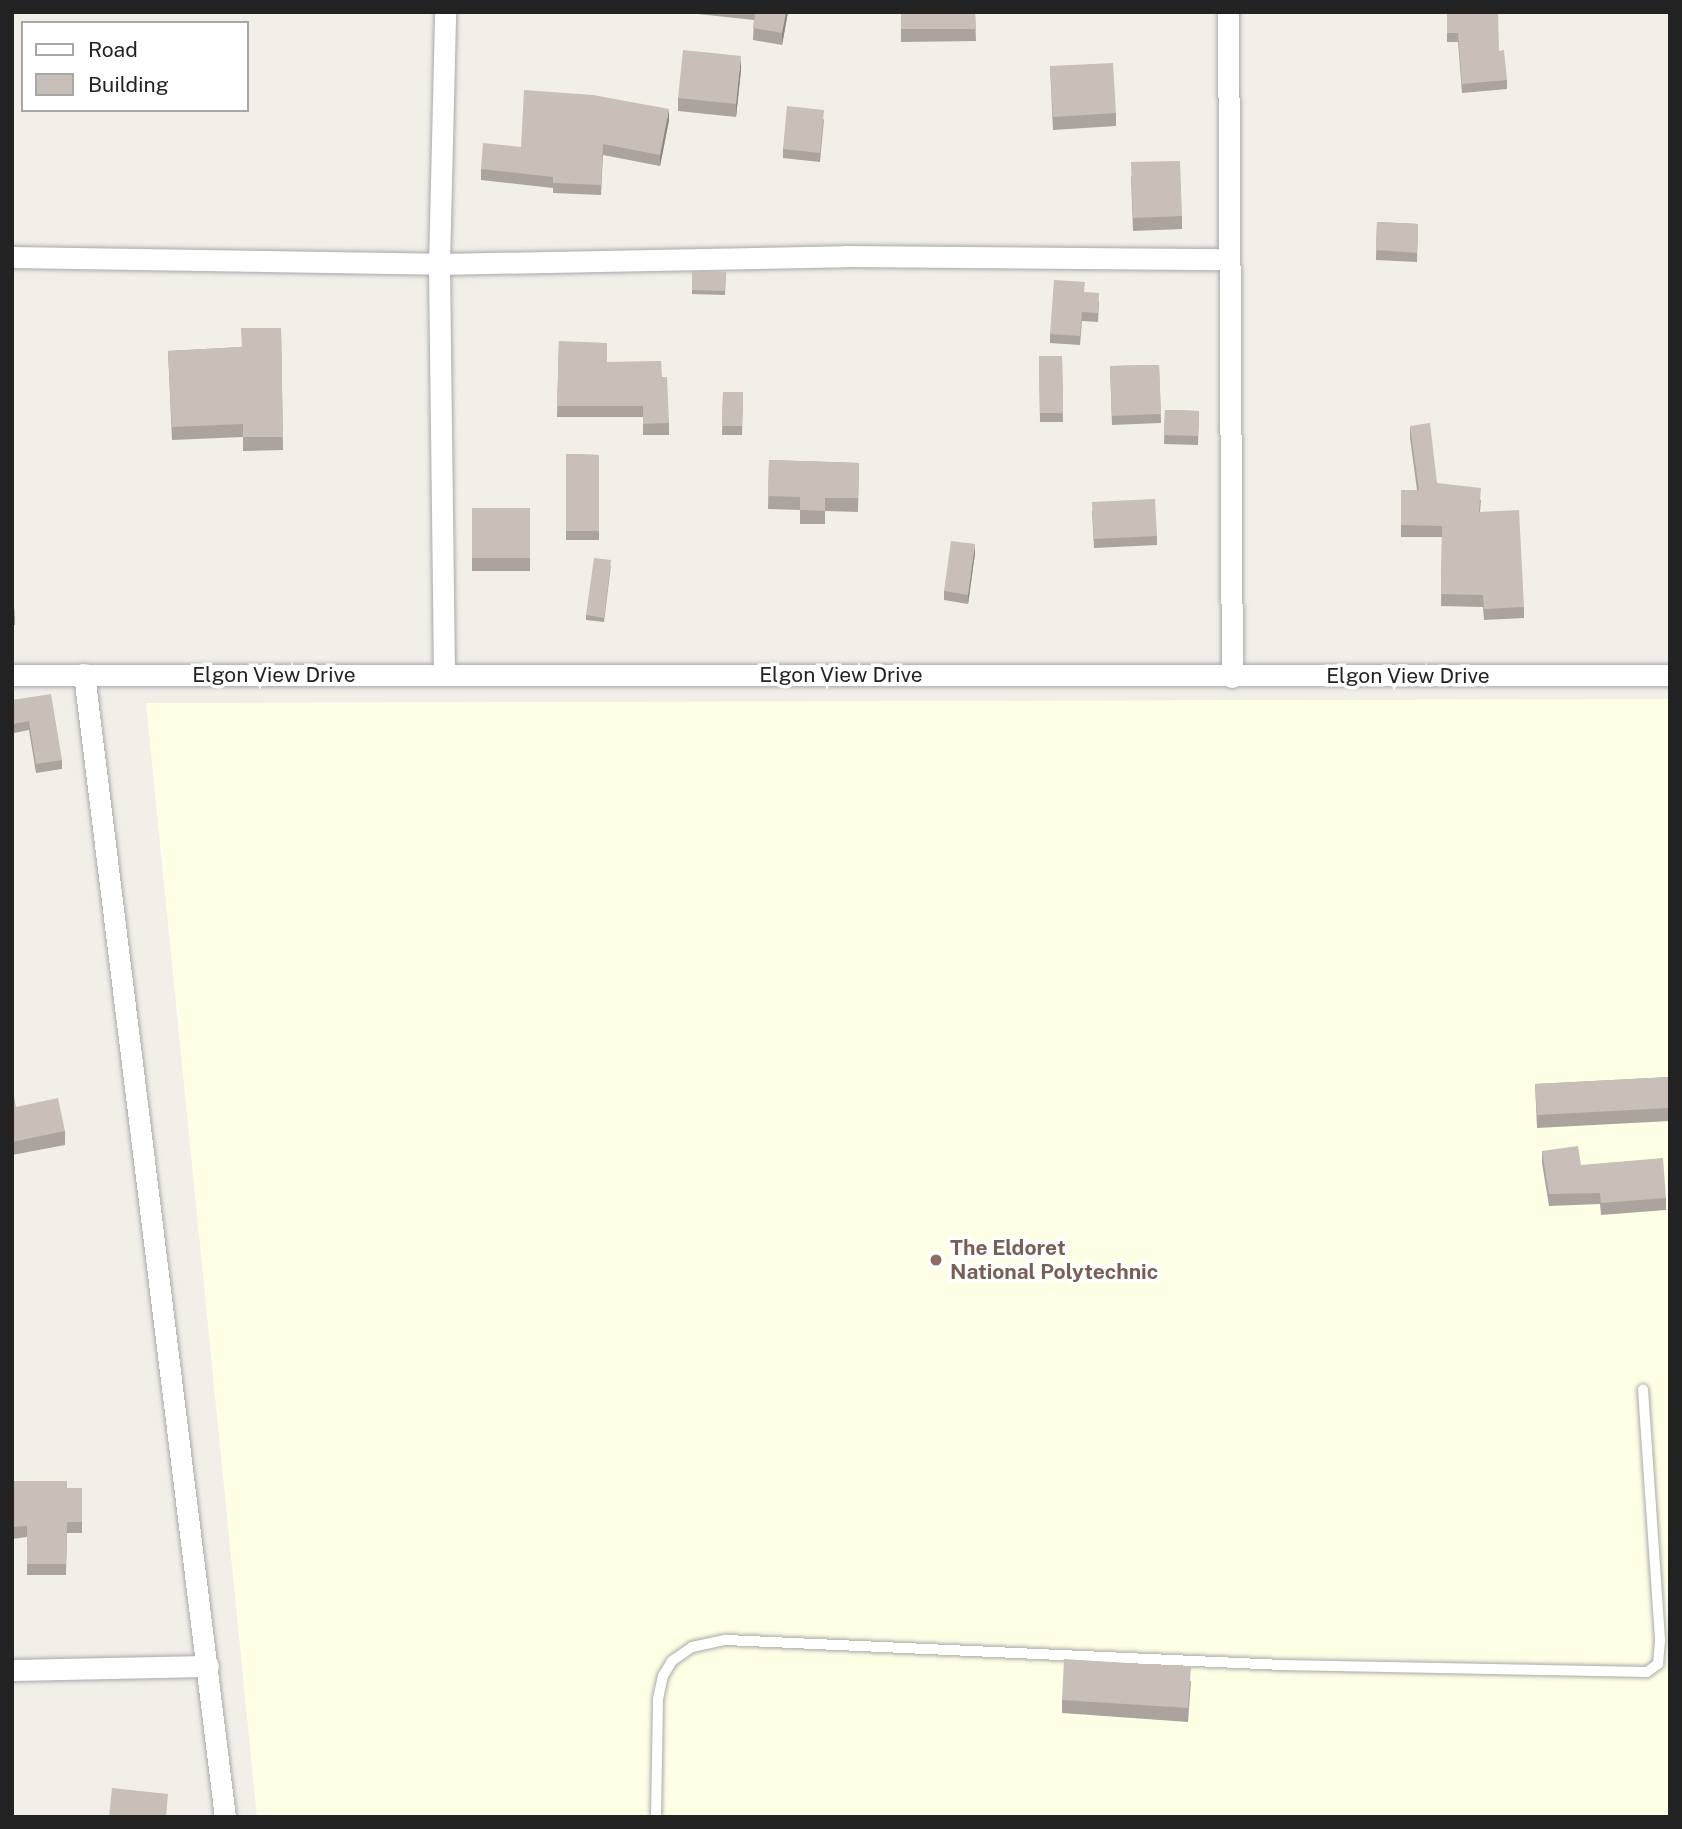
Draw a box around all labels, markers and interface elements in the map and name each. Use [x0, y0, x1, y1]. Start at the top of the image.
legend [21, 21, 248, 112]
text: Road [88, 37, 138, 62]
text: Building [88, 72, 169, 97]
street label: Elgon View Drive [192, 662, 356, 688]
street label: Elgon View Drive [759, 662, 923, 688]
street label: Elgon View Drive [1326, 663, 1490, 689]
place label: The Eldoret National Polytechnic [950, 1235, 1158, 1285]
marker: The Eldoret National Polytechnic [928, 1252, 944, 1268]

